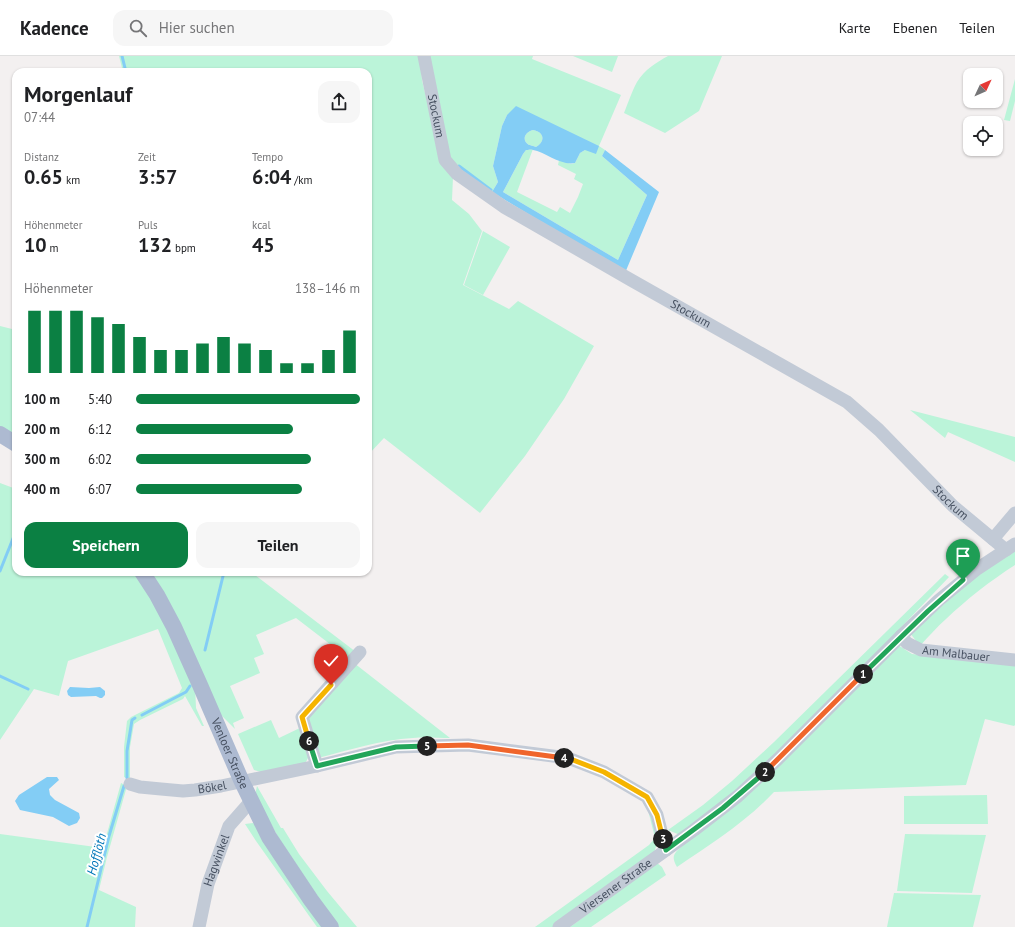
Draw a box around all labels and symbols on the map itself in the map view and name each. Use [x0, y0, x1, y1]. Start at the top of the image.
north arrow [963, 68, 1003, 108]
street label: Stockum [425, 93, 448, 139]
street label: Stockum [668, 296, 714, 331]
street label: Stockum [930, 482, 972, 523]
pin [946, 539, 980, 580]
street label: Am Malbauer [921, 642, 991, 664]
pin [314, 644, 348, 685]
pin: 1 [853, 664, 873, 684]
street label: Venloer Straße [208, 715, 252, 791]
pin: 6 [299, 731, 319, 751]
pin: 5 [417, 736, 437, 756]
pin: 4 [554, 748, 574, 768]
pin: 2 [755, 762, 775, 782]
street label: Bökel [197, 777, 228, 796]
pin: 3 [653, 829, 673, 849]
water label: Hofflöth [83, 831, 110, 877]
street label: Hagwinkel [200, 832, 233, 888]
street label: Viersener Straße [576, 855, 655, 917]

